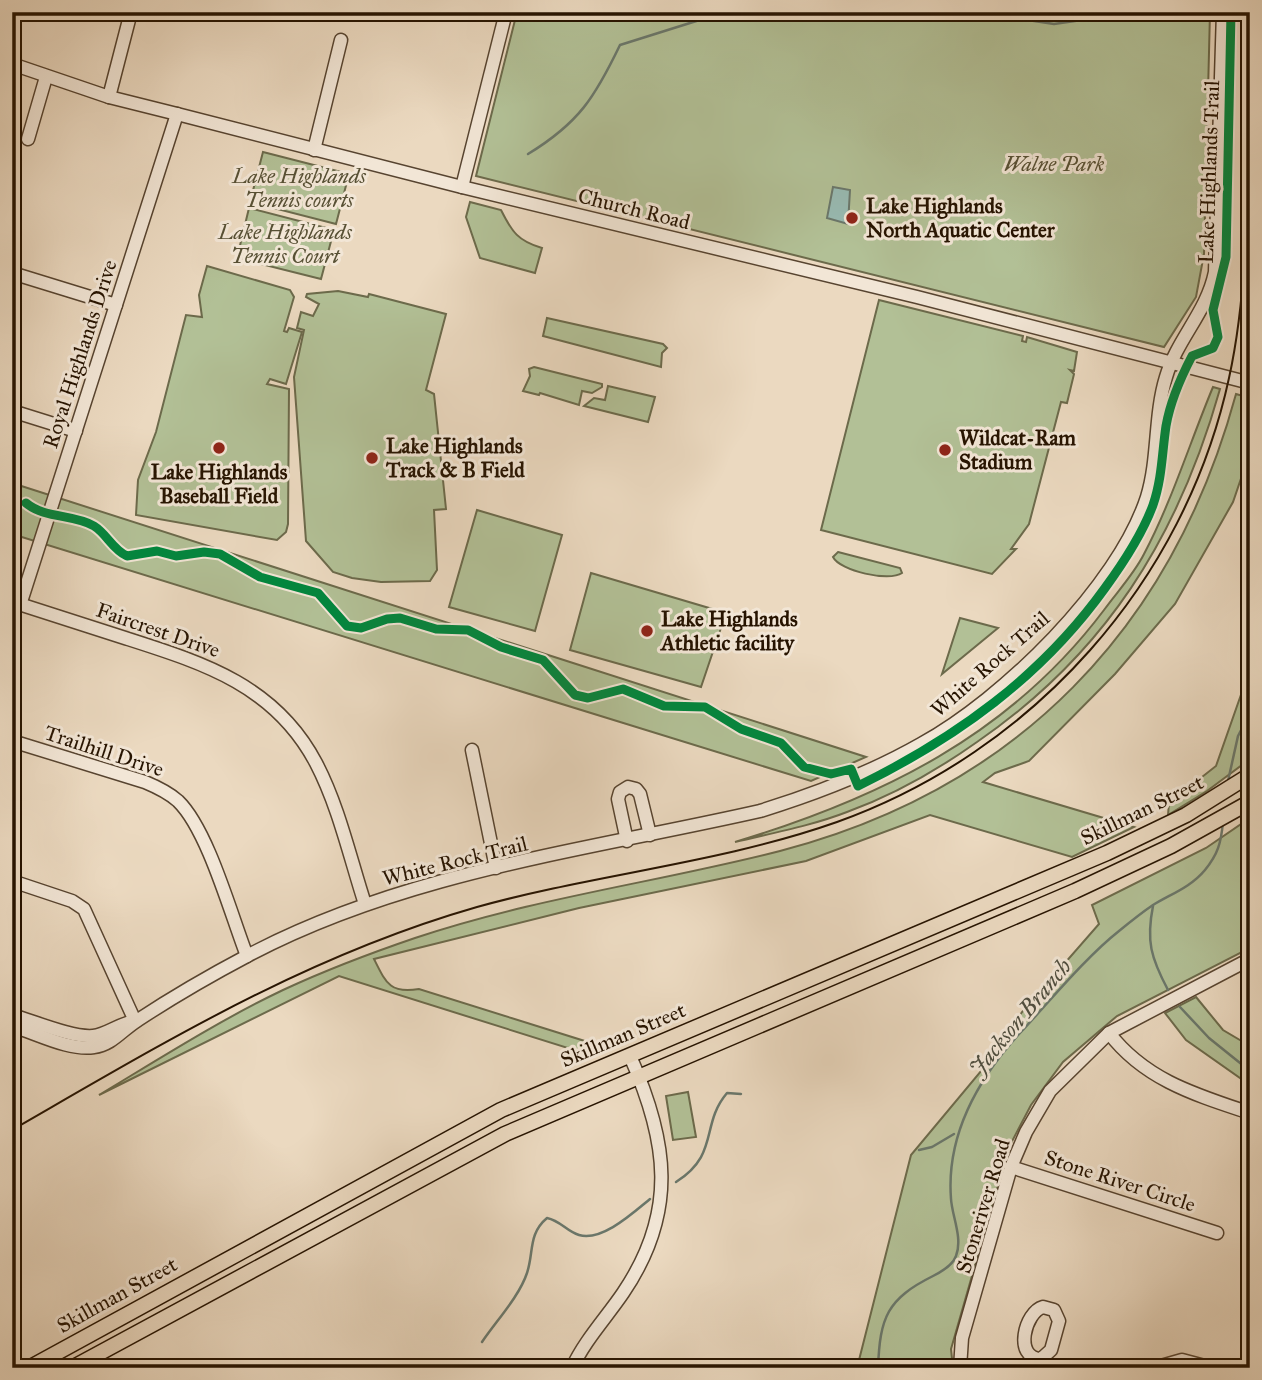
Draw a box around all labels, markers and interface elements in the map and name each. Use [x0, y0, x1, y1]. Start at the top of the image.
street label: Lake Highlands Trail [1193, 80, 1225, 264]
park label: Walne Park [1004, 151, 1105, 177]
park label: Lake Highlands Tennis courts [231, 163, 367, 213]
street label: Church Road [575, 183, 693, 236]
place label: Lake Highlands North Aquatic Center [866, 193, 1056, 243]
marker: Lake Highlands North Aquatic Center [844, 210, 860, 226]
park label: Lake Highlands Tennis Court [217, 219, 353, 269]
street label: Royal Highlands Drive [37, 256, 123, 451]
place label: Wildcat-Ram Stadium [959, 425, 1076, 475]
place label: Lake Highlands Track & B Field [385, 433, 525, 483]
marker: Lake Highlands Baseball Field [211, 440, 227, 456]
marker: Wildcat-Ram Stadium [937, 442, 953, 458]
marker: Lake Highlands Track & B Field [364, 450, 380, 466]
place label: Lake Highlands Baseball Field [151, 459, 288, 509]
street label: Faircrest Drive [93, 597, 224, 663]
street label: White Rock Trail [925, 605, 1055, 723]
place label: Lake Highlands Athletic facility [659, 606, 798, 656]
marker: Lake Highlands Athletic facility [639, 623, 655, 639]
street label: Trailhill Drive [41, 719, 167, 783]
street label: Skillman Street [1076, 769, 1208, 851]
street label: White Rock Trail [380, 830, 531, 892]
water label: Jackson Branch [962, 953, 1077, 1083]
street label: Skillman Street [556, 997, 690, 1073]
street label: Stoneriver Road [950, 1135, 1016, 1277]
street label: Stone River Circle [1041, 1144, 1199, 1218]
street label: Skillman Street [52, 1251, 182, 1339]

